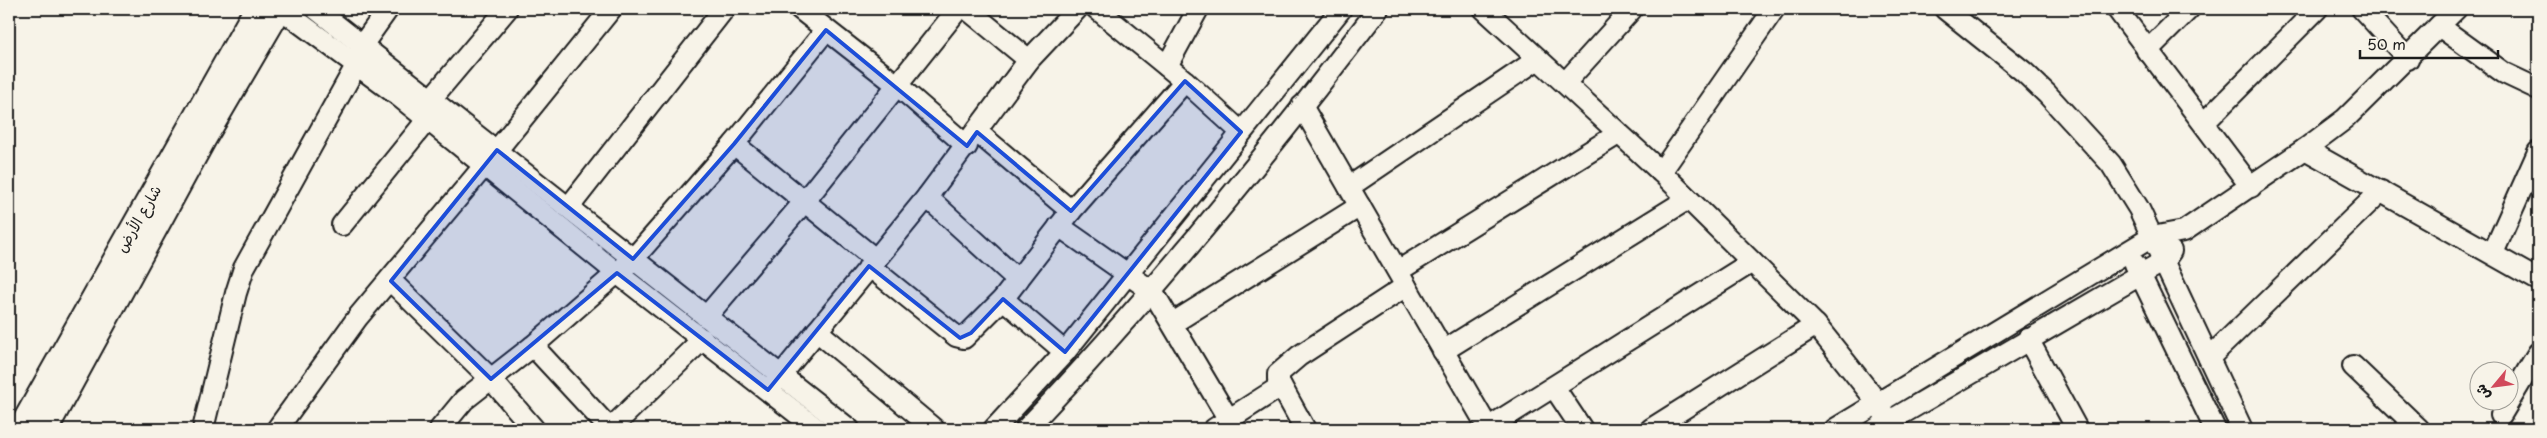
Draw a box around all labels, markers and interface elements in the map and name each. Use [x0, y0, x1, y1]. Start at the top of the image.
scale bar [2360, 28, 2497, 60]
text: 50 m [2367, 32, 2406, 55]
street label: شارع الأرض [109, 180, 166, 256]
north arrow [2470, 360, 2520, 410]
text: ش [2469, 381, 2495, 404]

